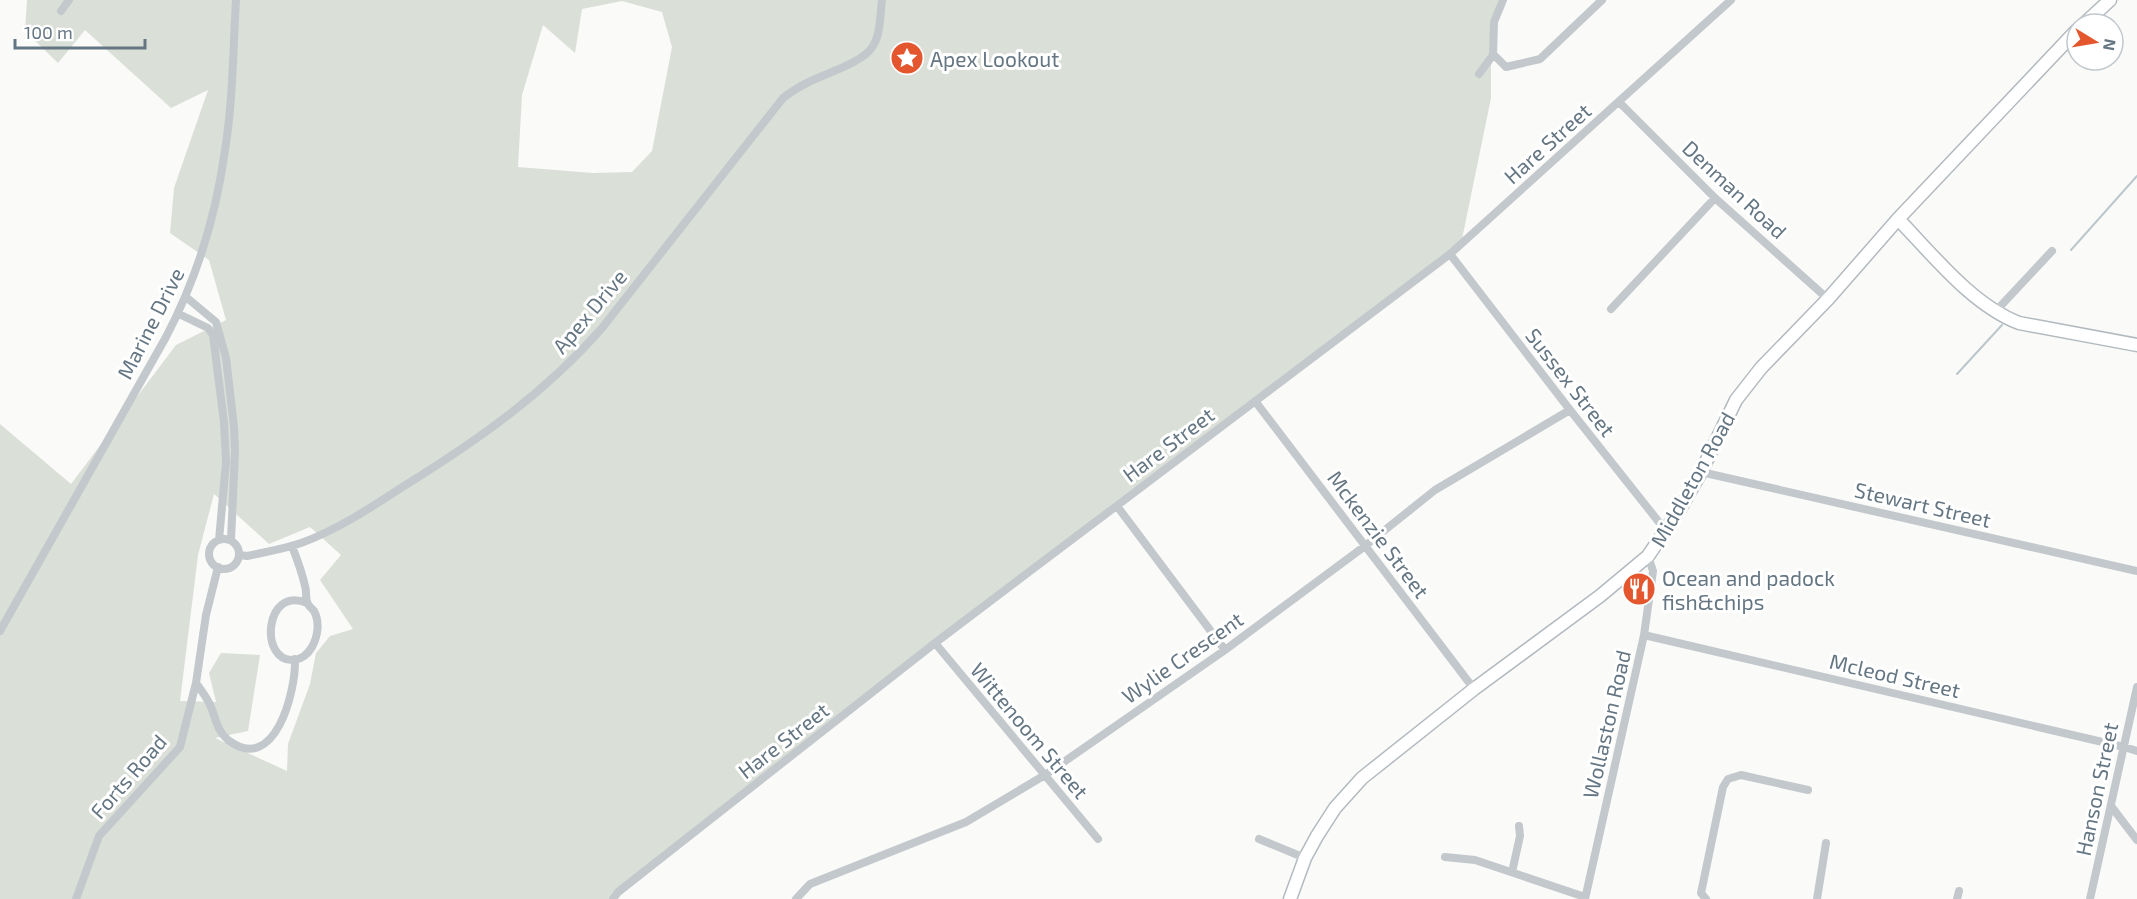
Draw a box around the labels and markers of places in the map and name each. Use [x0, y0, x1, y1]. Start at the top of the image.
place icon: Apex Lookout [889, 40, 925, 76]
place label: Apex Lookout [930, 46, 1059, 71]
place label: Ocean and padock fish&chips [1662, 565, 1835, 614]
restaurant icon: Ocean and padock fish&chips [1621, 571, 1657, 607]

